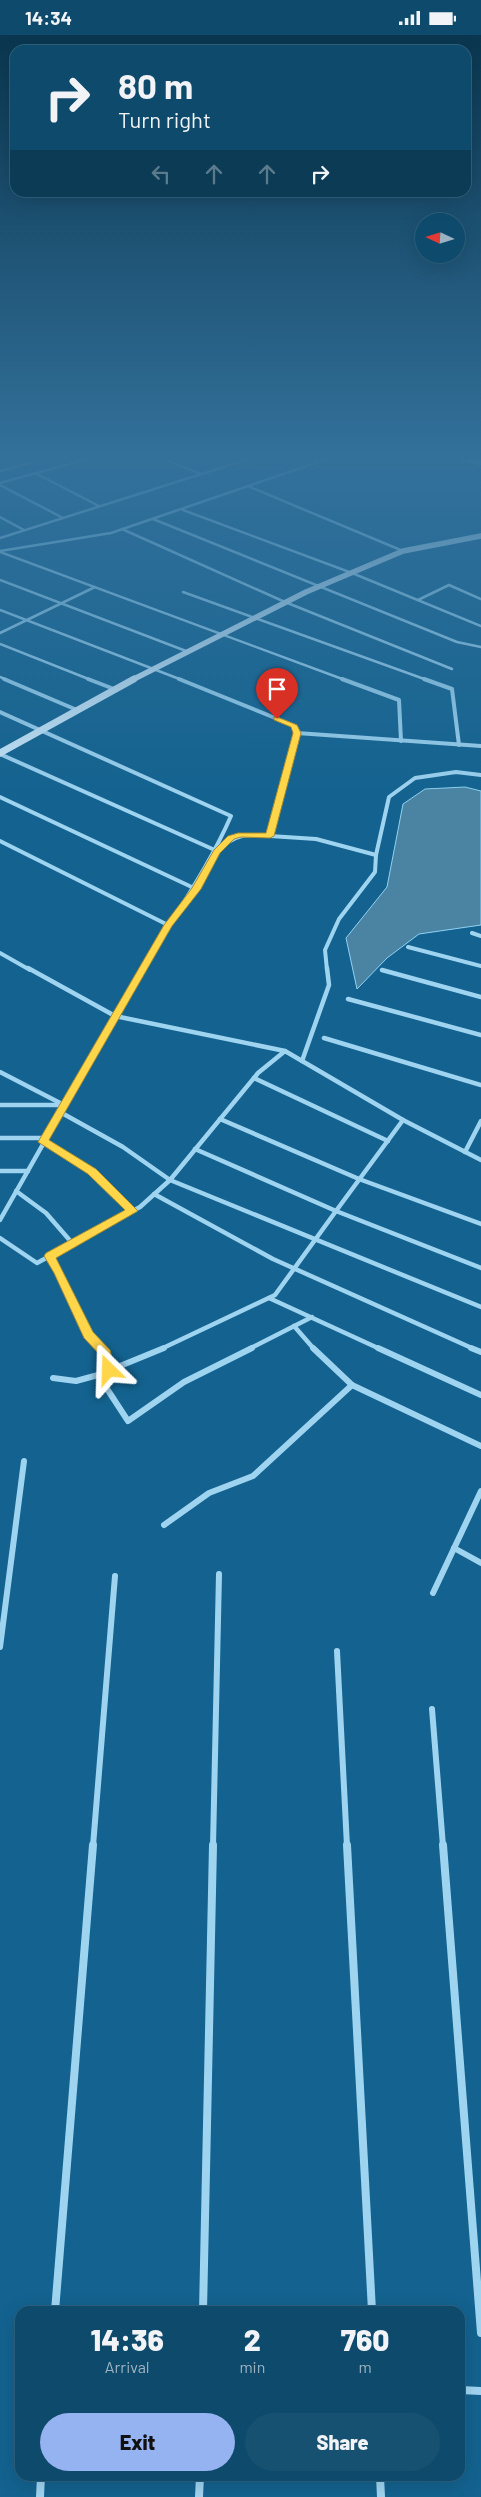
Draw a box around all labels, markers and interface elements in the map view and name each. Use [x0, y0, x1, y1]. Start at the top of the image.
text: 14:34 [25, 6, 72, 29]
text: 80 m [118, 64, 193, 106]
icon: right [35, 65, 100, 130]
text: Turn right [118, 106, 211, 132]
icon: left [147, 160, 175, 188]
icon: ahead [200, 160, 228, 188]
icon: ahead [253, 160, 281, 188]
icon: right [306, 160, 334, 188]
north arrow [415, 213, 465, 263]
map controls [415, 213, 465, 263]
pin [256, 668, 298, 719]
icon: arrive [263, 675, 291, 703]
position arrow [82, 1343, 134, 1395]
text: 14:36 [91, 2321, 164, 2357]
text: 2 [244, 2321, 261, 2357]
text: 760 [341, 2321, 389, 2357]
text: Arrival [105, 2357, 150, 2376]
text: min [239, 2357, 265, 2376]
text: m [359, 2357, 372, 2376]
button: Exit [40, 2413, 235, 2471]
button: Share [245, 2413, 440, 2471]

